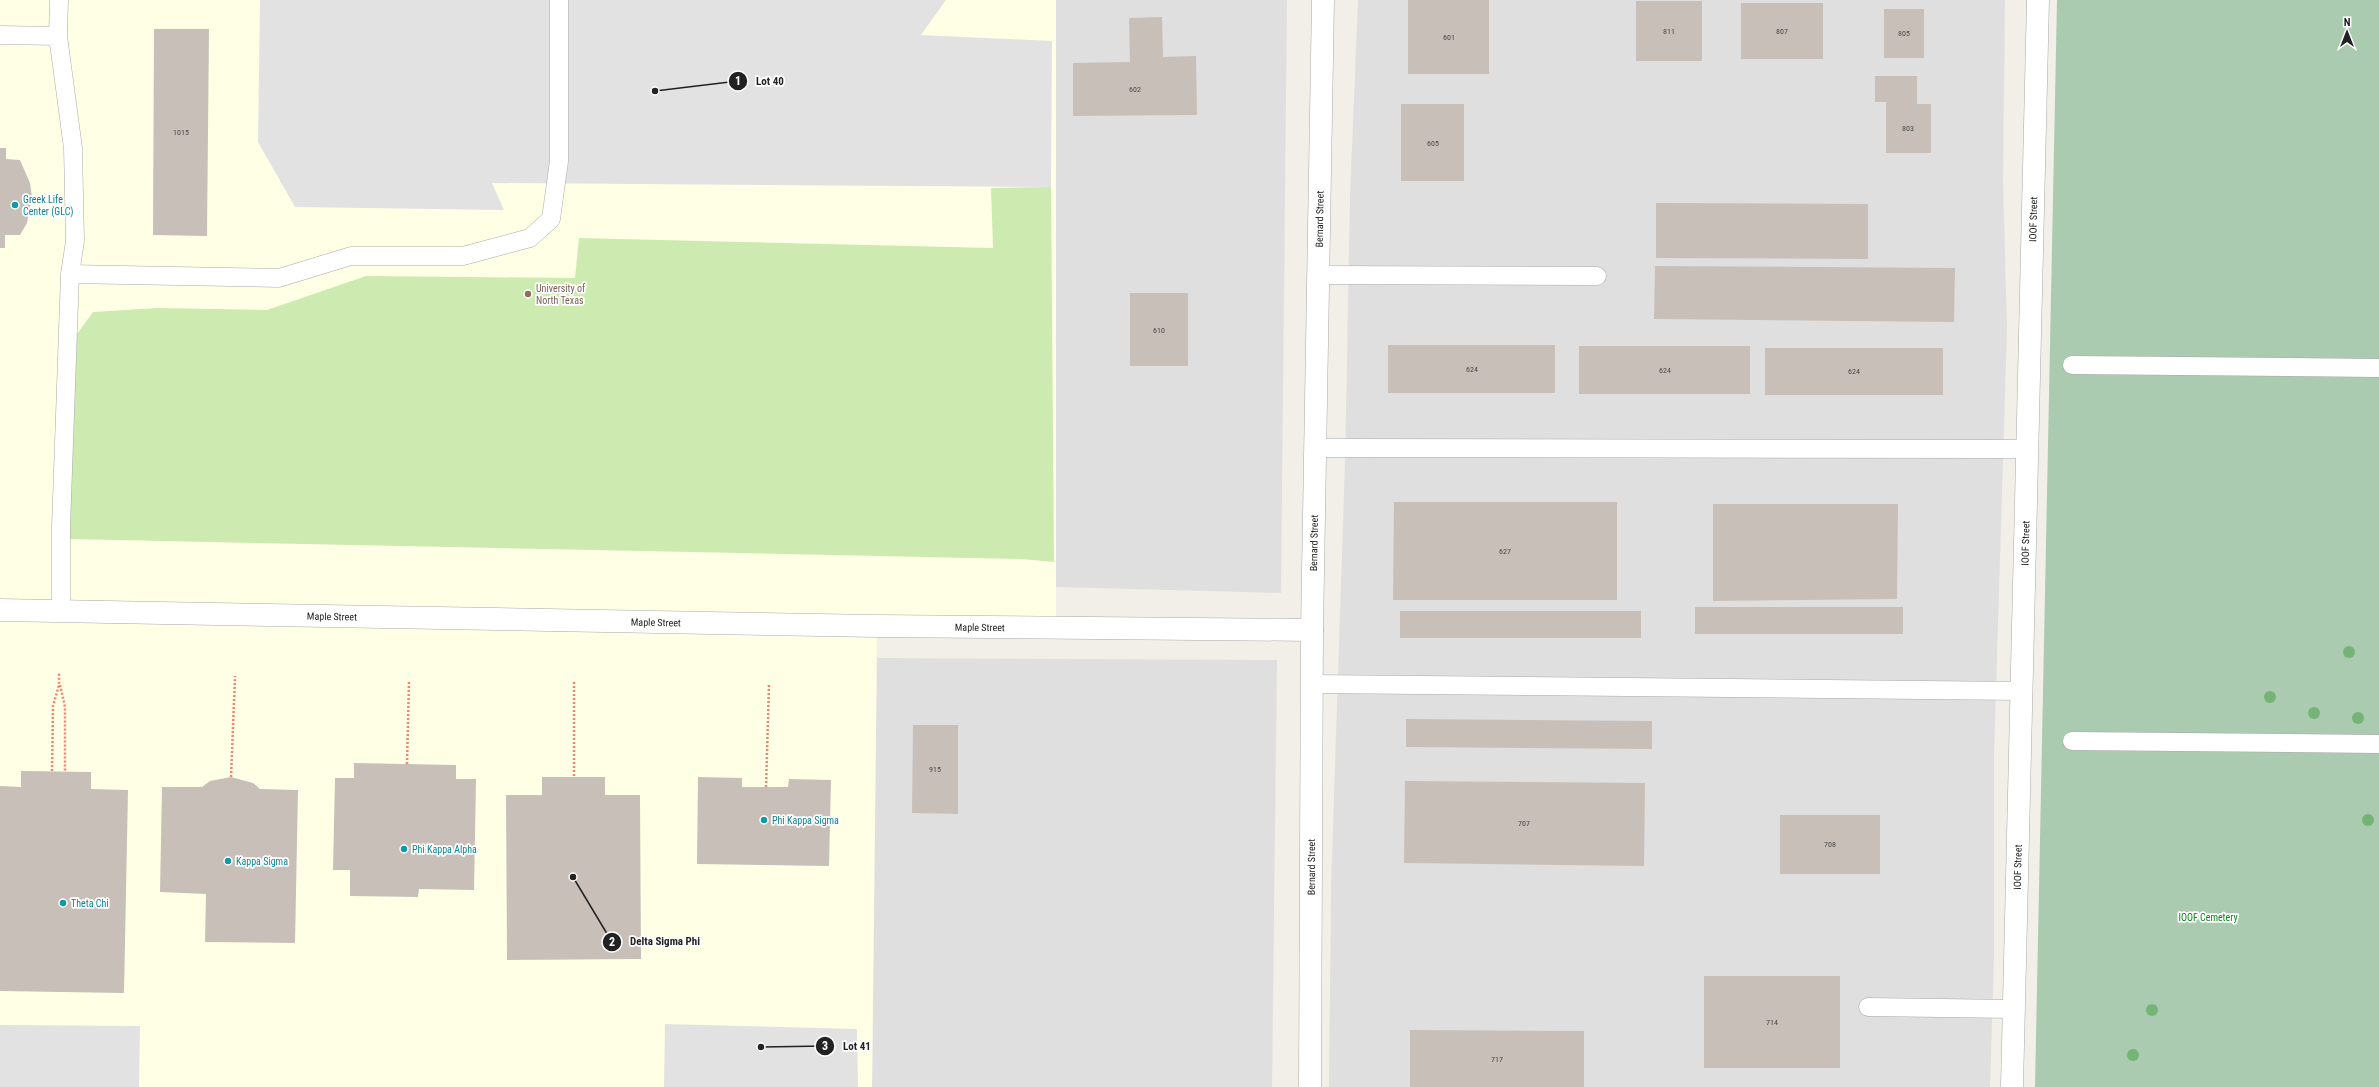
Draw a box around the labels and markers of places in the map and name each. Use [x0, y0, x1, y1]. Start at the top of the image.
callout: Lot 40 [728, 69, 792, 92]
place label: Greek Life Center (GLC) [23, 194, 73, 218]
marker: Greek Life Center (GLC) [10, 200, 20, 210]
place label: University of North Texas [536, 283, 586, 306]
marker: University of North Texas [523, 289, 533, 299]
marker: Phi Kappa Sigma [759, 815, 769, 825]
place label: Phi Kappa Sigma [772, 815, 839, 826]
marker: Phi Kappa Alpha [399, 844, 409, 854]
place label: Phi Kappa Alpha [412, 844, 477, 855]
marker: Kappa Sigma [223, 856, 233, 866]
place label: Kappa Sigma [236, 856, 288, 867]
marker: Theta Chi [58, 898, 68, 908]
place label: Theta Chi [71, 898, 109, 909]
callout: Delta Sigma Phi [602, 930, 708, 953]
callout: Lot 41 [815, 1034, 879, 1057]

